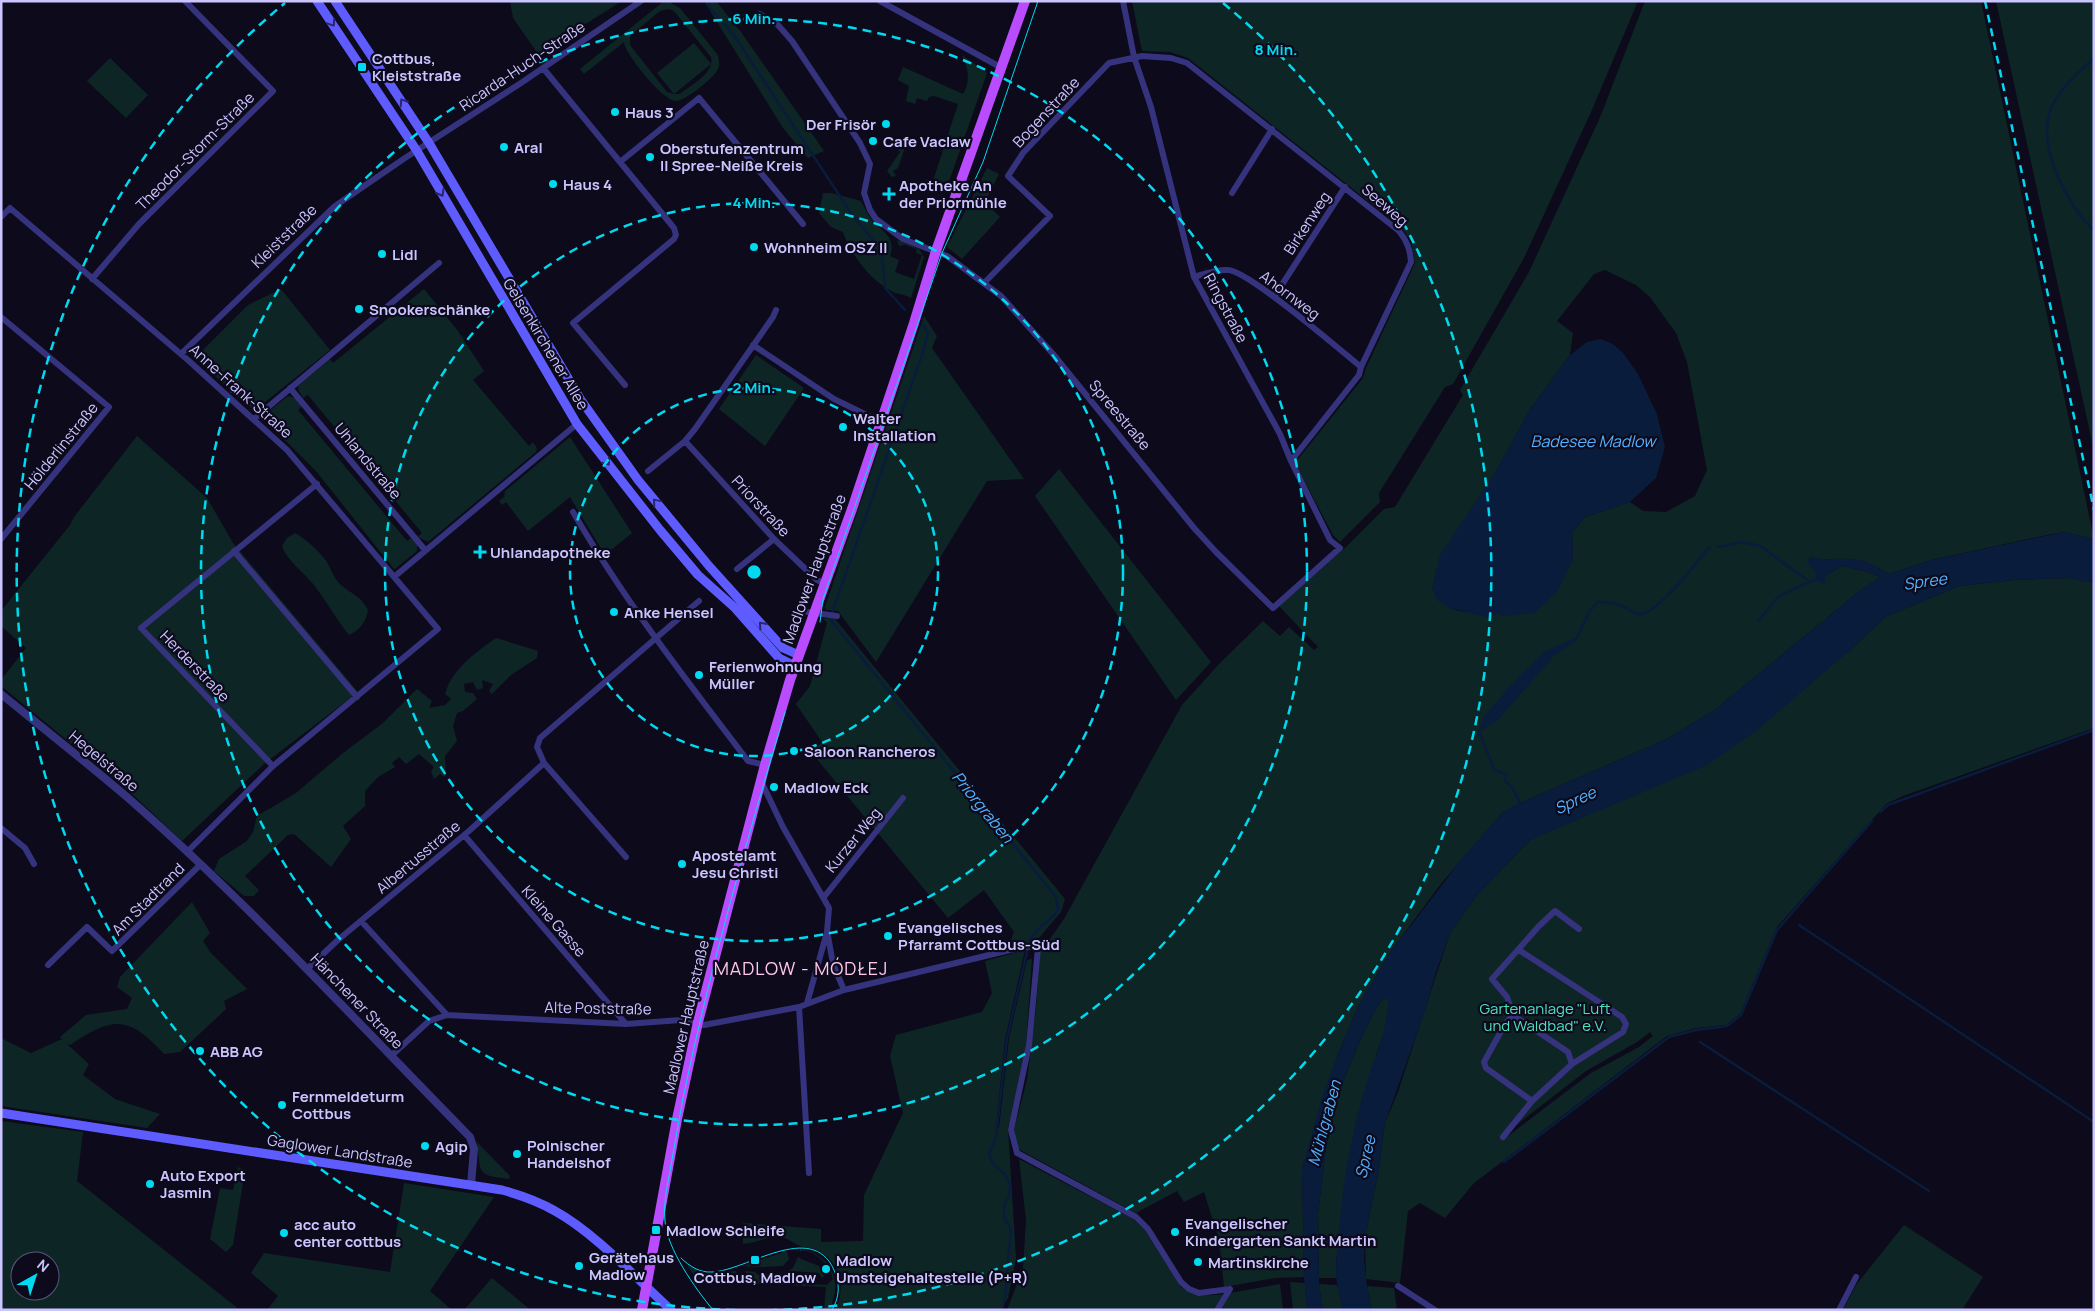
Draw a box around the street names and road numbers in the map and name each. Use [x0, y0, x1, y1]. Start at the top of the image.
street label: Ricarda-Huch-Straße [455, 16, 589, 116]
street label: Bogenstraße [1008, 72, 1084, 152]
street label: Theodor-Storm-Straße [131, 87, 259, 215]
street label: Seeweg [1357, 179, 1413, 231]
street label: Birkenweg [1279, 187, 1335, 259]
street label: Kleiststraße [247, 199, 322, 273]
street label: Ahornweg [1256, 265, 1324, 325]
street label: Ringstraße [1199, 270, 1253, 347]
street label: Gelsenkirchener Allee [498, 274, 594, 414]
street label: Anne-Frank-Straße [185, 339, 297, 443]
street label: Spreestraße [1084, 375, 1156, 455]
street label: Hölderlinstraße [19, 398, 103, 494]
street label: Uhlandstraße [330, 418, 406, 504]
street label: Priorstraße [727, 471, 795, 541]
street label: Madlower Hauptstraße [777, 491, 851, 647]
street label: Herderstraße [155, 626, 235, 707]
street label: Hegelstraße [65, 726, 144, 797]
street label: Kurzer Weg [820, 803, 886, 877]
street label: Albertusstraße [371, 815, 465, 898]
street label: Am Stadtrand [107, 858, 189, 940]
street label: Kleine Gasse [517, 881, 591, 962]
street label: Madlower Hauptstraße [658, 938, 714, 1096]
street label: Hänchener Straße [306, 948, 408, 1054]
street label: Alte Poststraße [544, 997, 652, 1019]
street label: Gaglower Landstraße [266, 1129, 414, 1173]

